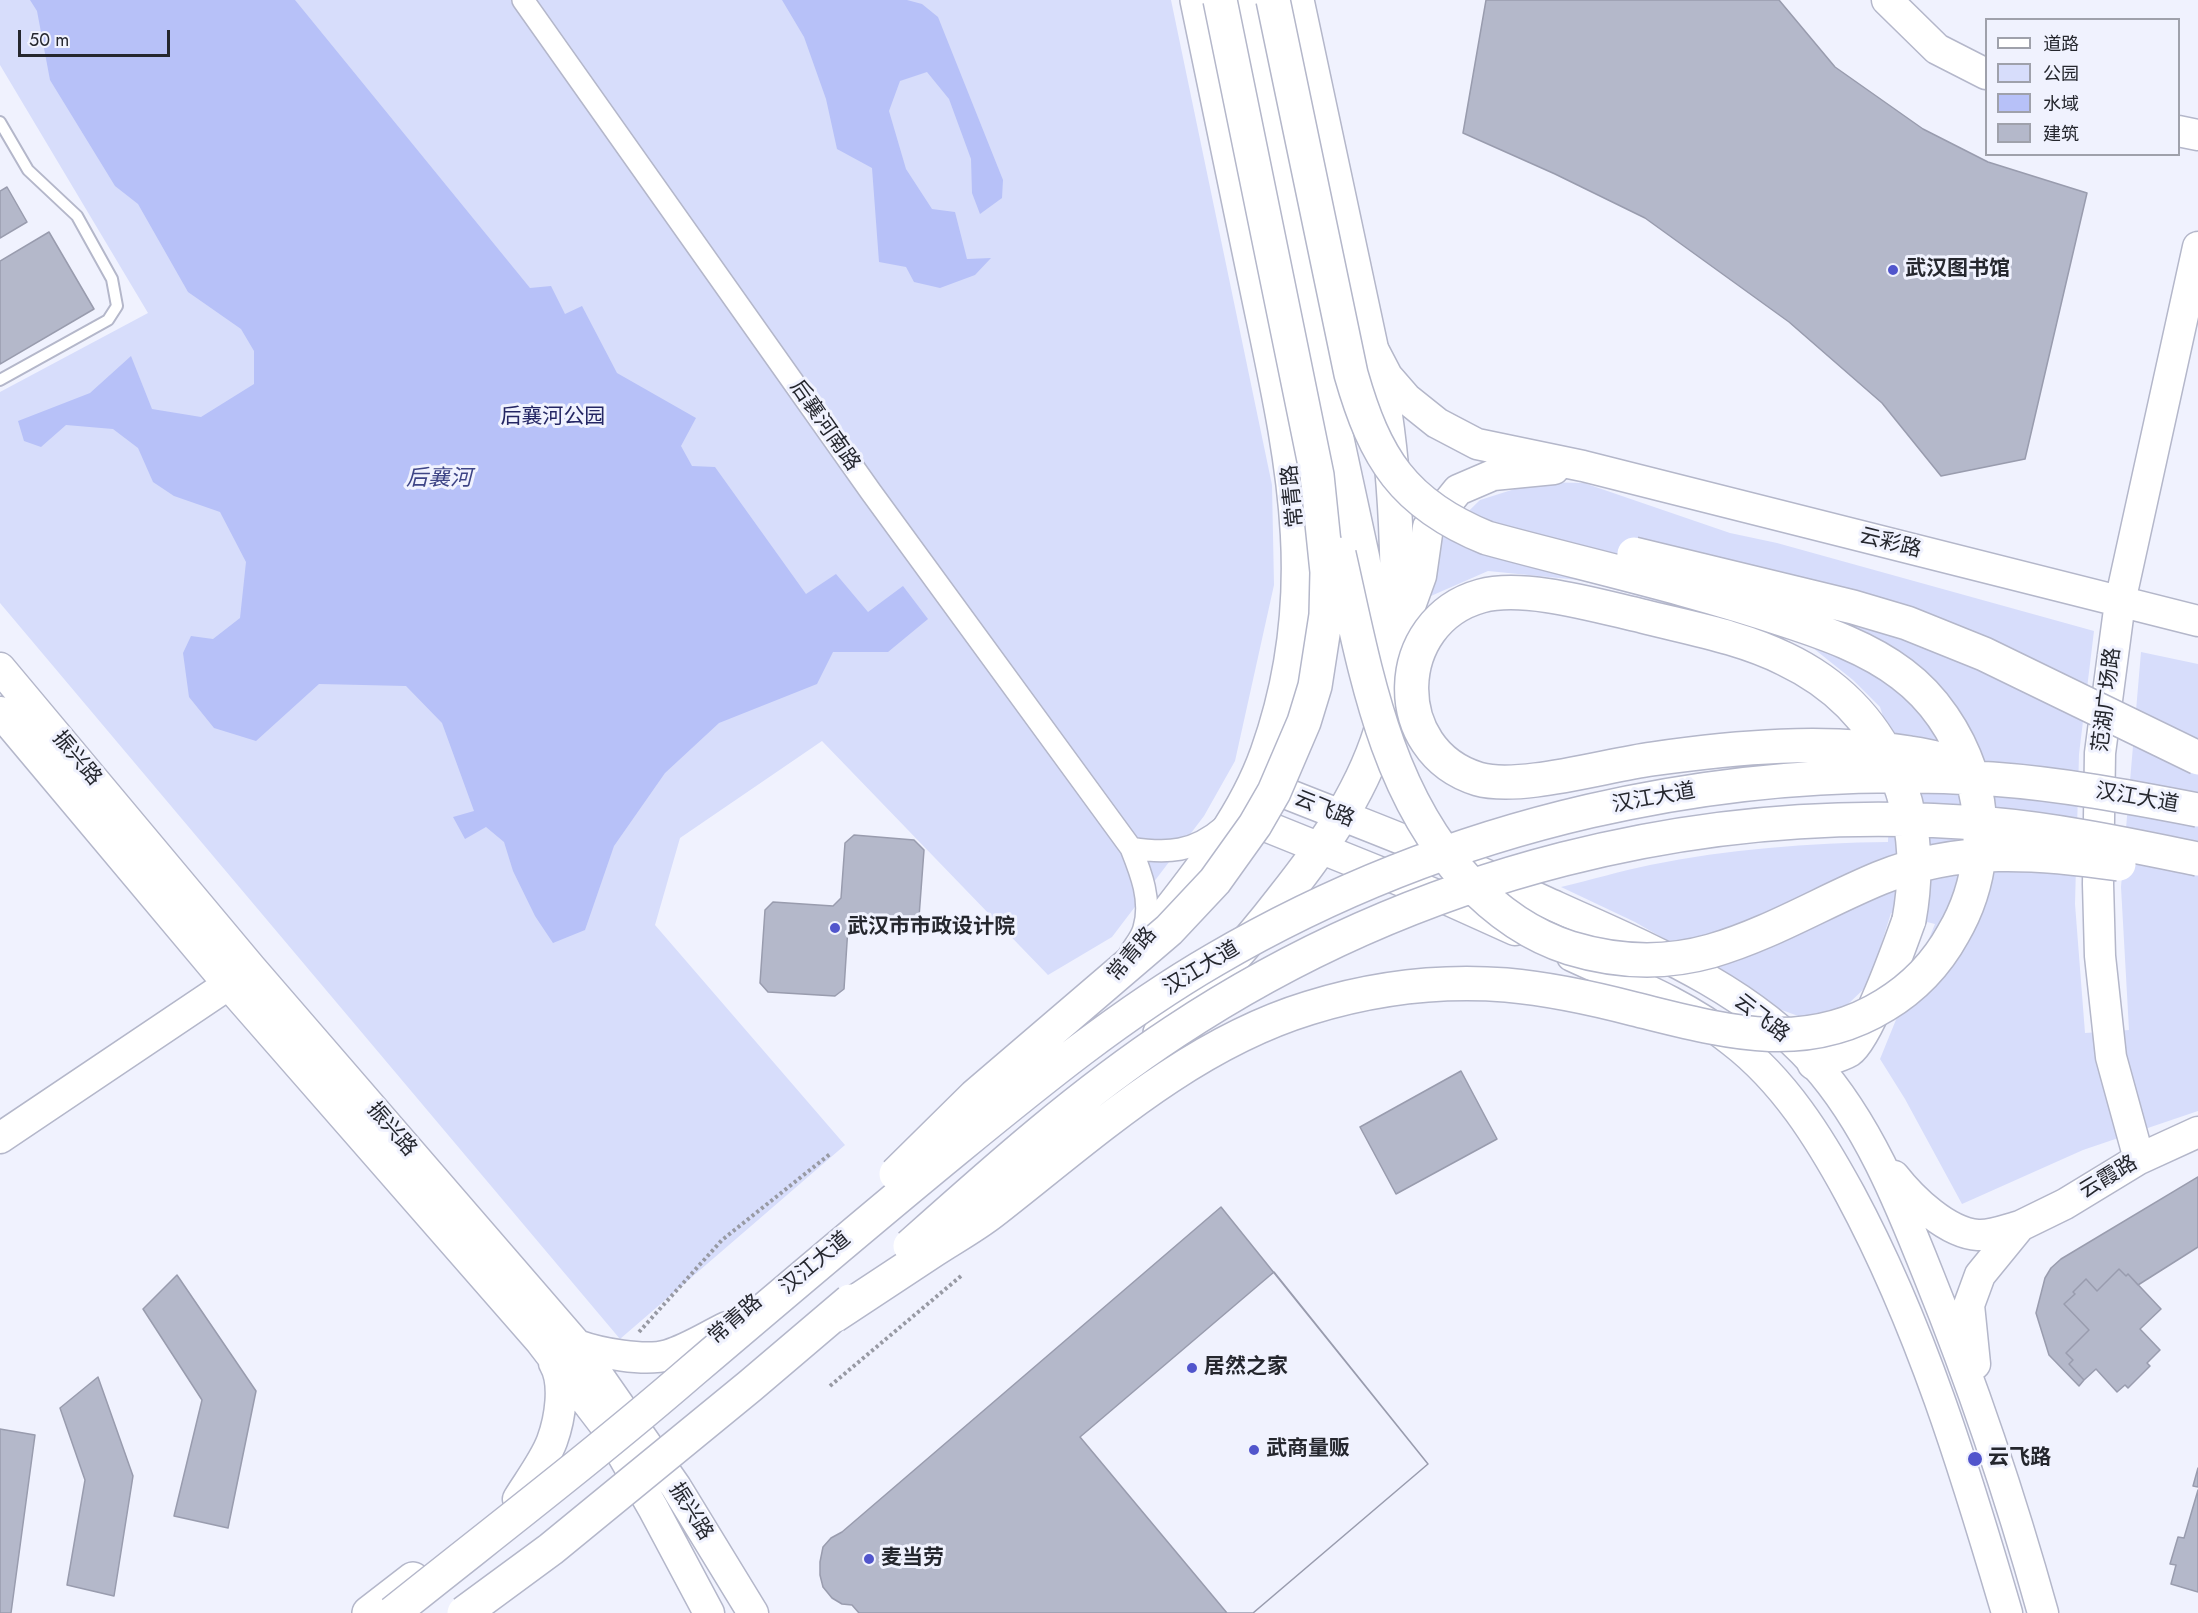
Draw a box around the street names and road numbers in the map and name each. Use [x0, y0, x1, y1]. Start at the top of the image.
street label: 后襄河南路 [784, 376, 864, 476]
street label: 常青路 [1278, 463, 1310, 529]
street label: 云彩路 [1856, 524, 1924, 564]
street label: 范湖广场路 [2089, 646, 2127, 754]
street label: 振兴路 [46, 727, 106, 791]
street label: 汉江大道 [1610, 779, 1698, 819]
street label: 汉江大道 [2093, 779, 2181, 819]
street label: 云飞路 [1290, 787, 1358, 833]
street label: 常青路 [1103, 923, 1163, 987]
street label: 汉江大道 [1160, 937, 1244, 1001]
street label: 云飞路 [1728, 990, 1794, 1048]
street label: 振兴路 [361, 1098, 421, 1162]
street label: 云霞路 [2076, 1151, 2142, 1205]
street label: 汉江大道 [776, 1227, 856, 1301]
street label: 常青路 [704, 1290, 768, 1350]
street label: 振兴路 [663, 1479, 717, 1545]

